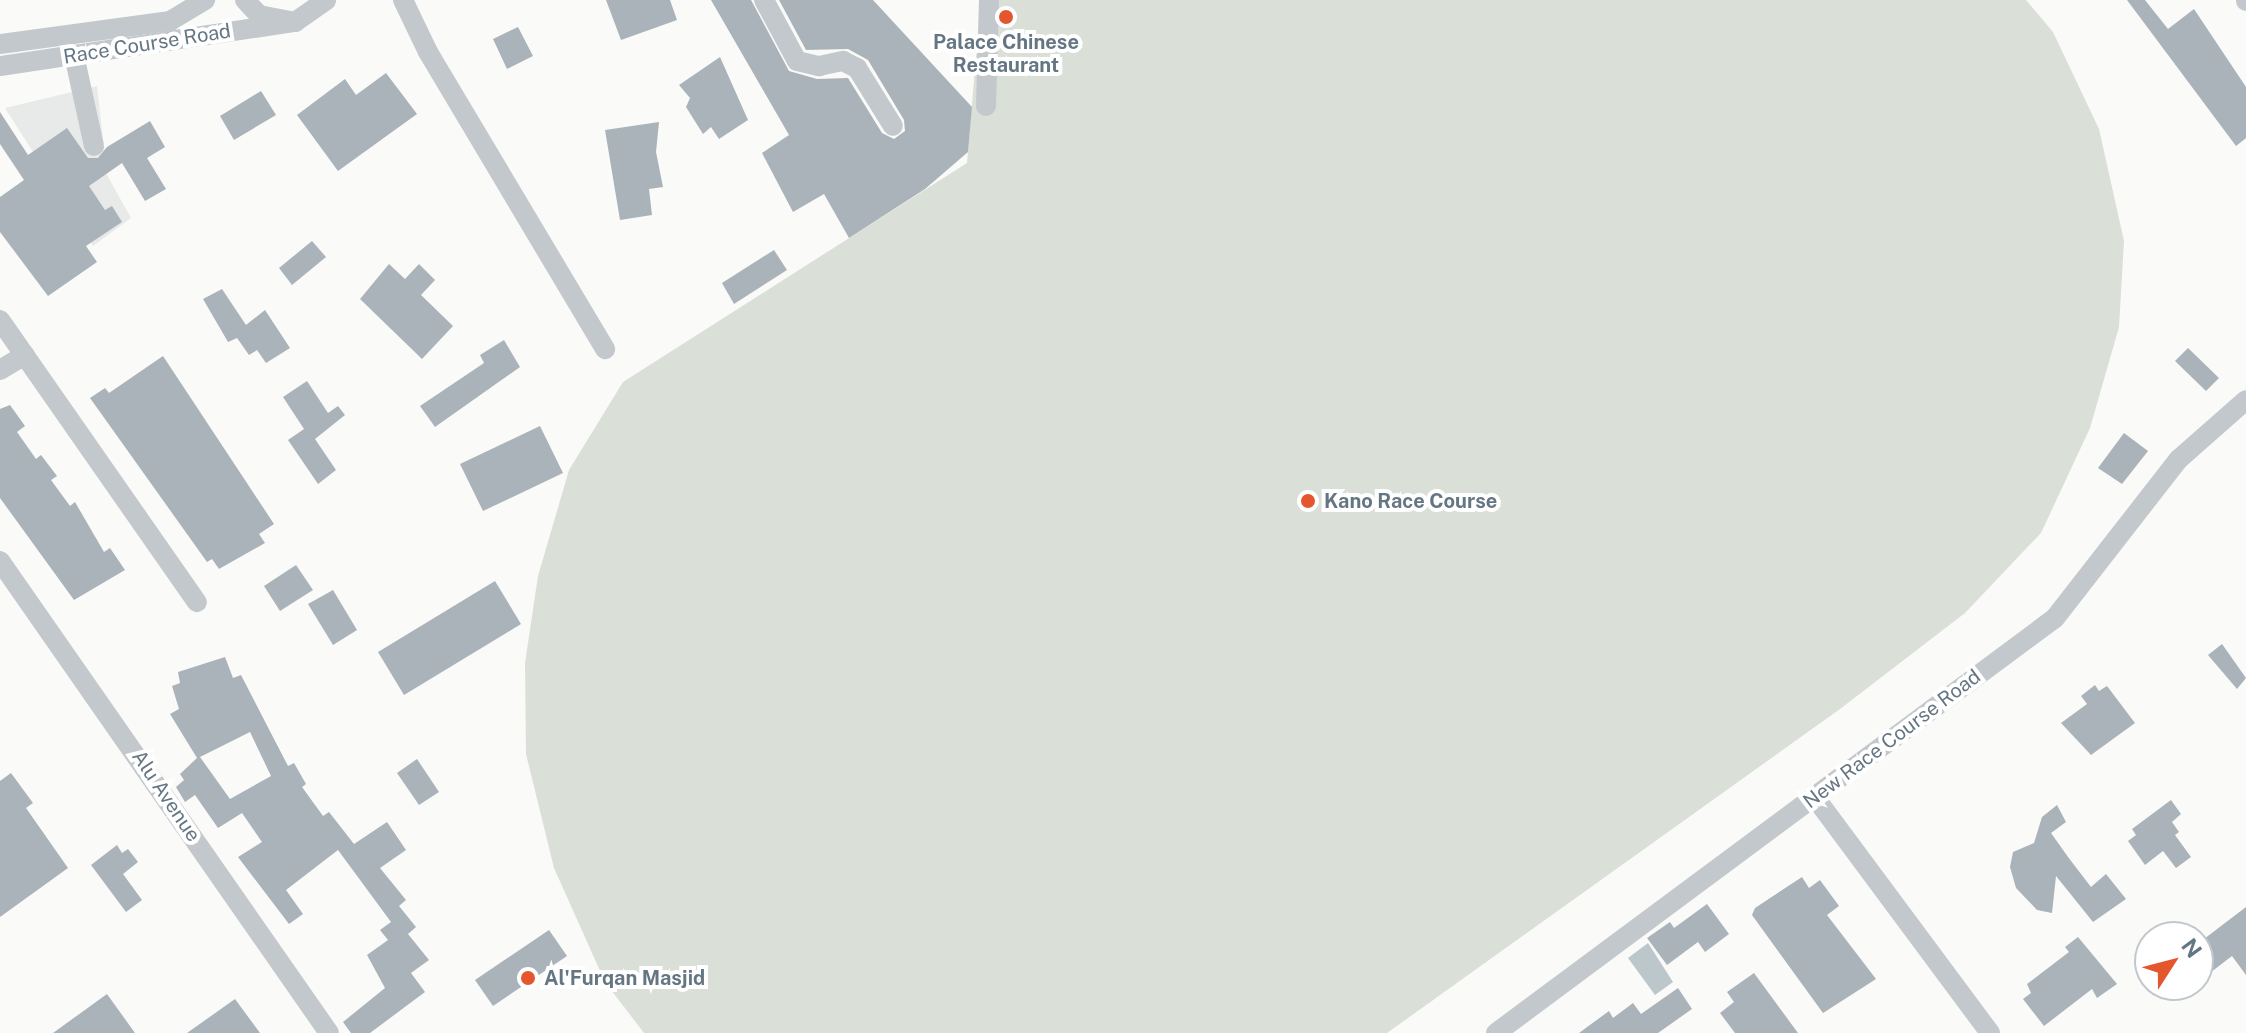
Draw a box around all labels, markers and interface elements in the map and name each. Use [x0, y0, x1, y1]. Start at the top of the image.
marker: Palace Chinese Restaurant [997, 8, 1015, 26]
street label: Race Course Road [61, 19, 233, 69]
place label: Palace Chinese Restaurant [933, 30, 1079, 77]
place label: Kano Race Course [1324, 489, 1497, 513]
marker: Kano Race Course [1299, 492, 1317, 510]
street label: New Race Course Road [1798, 664, 1986, 814]
street label: Alu Avenue [127, 746, 205, 846]
north arrow [2134, 921, 2214, 1001]
text: N [2176, 933, 2207, 963]
place label: Al'Furqan Masjid [544, 966, 705, 990]
marker: Al'Furqan Masjid [519, 969, 537, 987]

